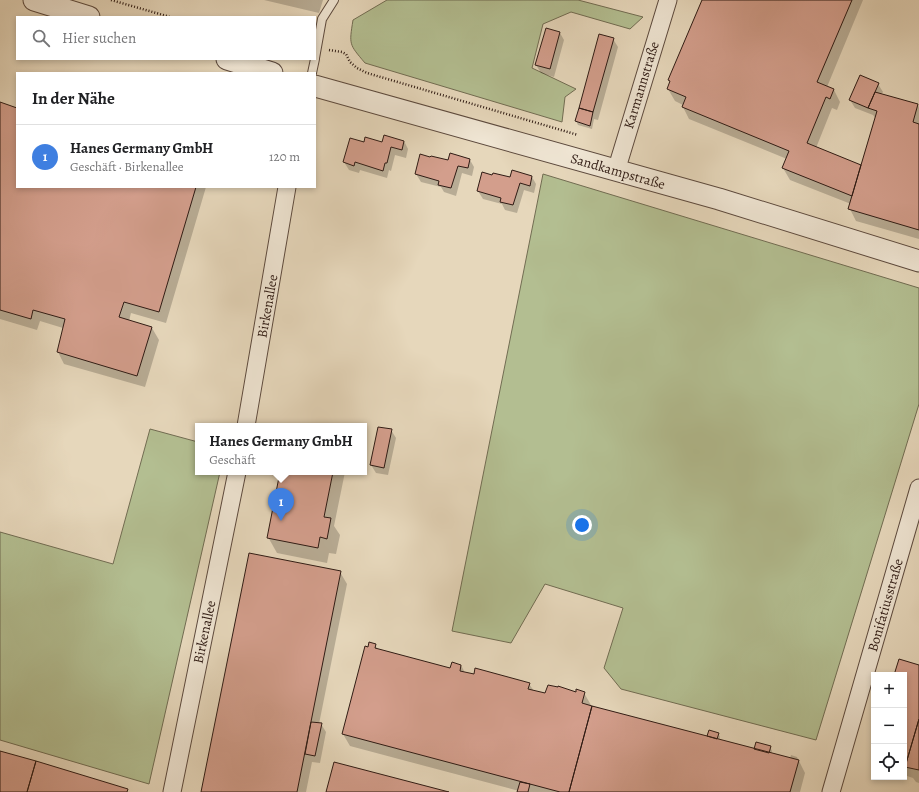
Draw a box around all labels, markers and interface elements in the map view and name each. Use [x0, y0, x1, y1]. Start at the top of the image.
search box [16, 16, 316, 60]
icon: search [30, 27, 52, 49]
text: Hier suchen [62, 28, 136, 48]
street label: Karmannstraße [619, 39, 664, 131]
text: In der Nähe [32, 87, 115, 110]
text: Hanes Germany GmbH [70, 138, 213, 158]
text: 1 [43, 148, 47, 165]
text: 120 m [269, 148, 300, 165]
street label: Sandkampstraße [568, 149, 667, 194]
text: Geschäft · Birkenallee [70, 158, 184, 175]
street label: Birkenallee [253, 273, 282, 339]
popup [195, 423, 367, 475]
text: Hanes Germany GmbH [209, 431, 353, 451]
text: Geschäft [209, 451, 256, 468]
pin: 1 [268, 488, 294, 521]
your location [572, 515, 592, 535]
street label: Bonifatiusstraße [863, 556, 908, 654]
street label: Birkenallee [189, 599, 220, 665]
map controls [871, 672, 907, 780]
button: + [871, 672, 907, 708]
button: − [871, 708, 907, 744]
button: locate [871, 744, 907, 780]

